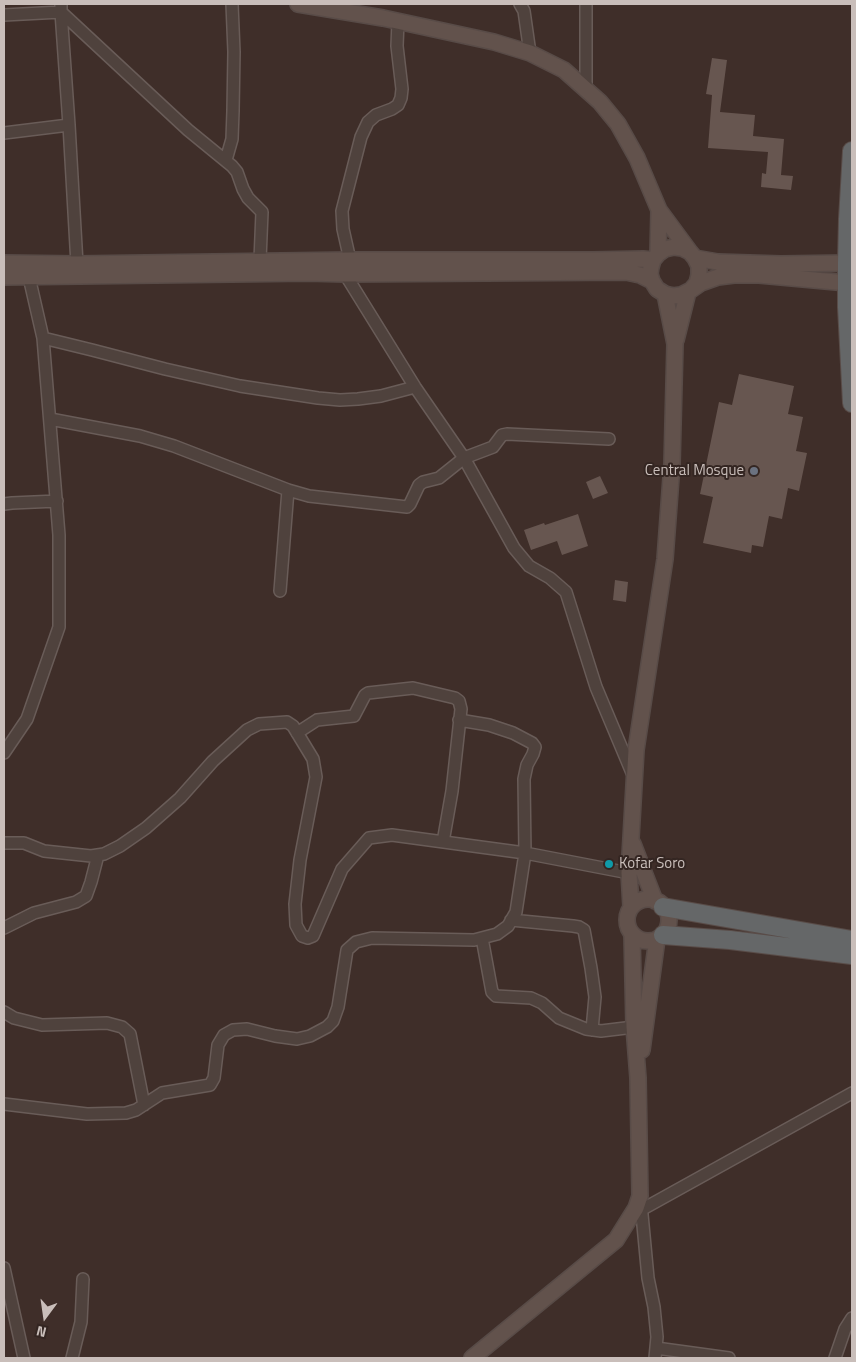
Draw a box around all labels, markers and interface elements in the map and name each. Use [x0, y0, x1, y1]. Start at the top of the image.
place label: Central Mosque [645, 462, 744, 480]
marker: Central Mosque [748, 465, 760, 477]
place label: Kofar Soro [619, 855, 685, 873]
marker: Kofar Soro [603, 858, 615, 870]
north arrow [20, 1292, 70, 1342]
text: N [34, 1321, 49, 1343]

